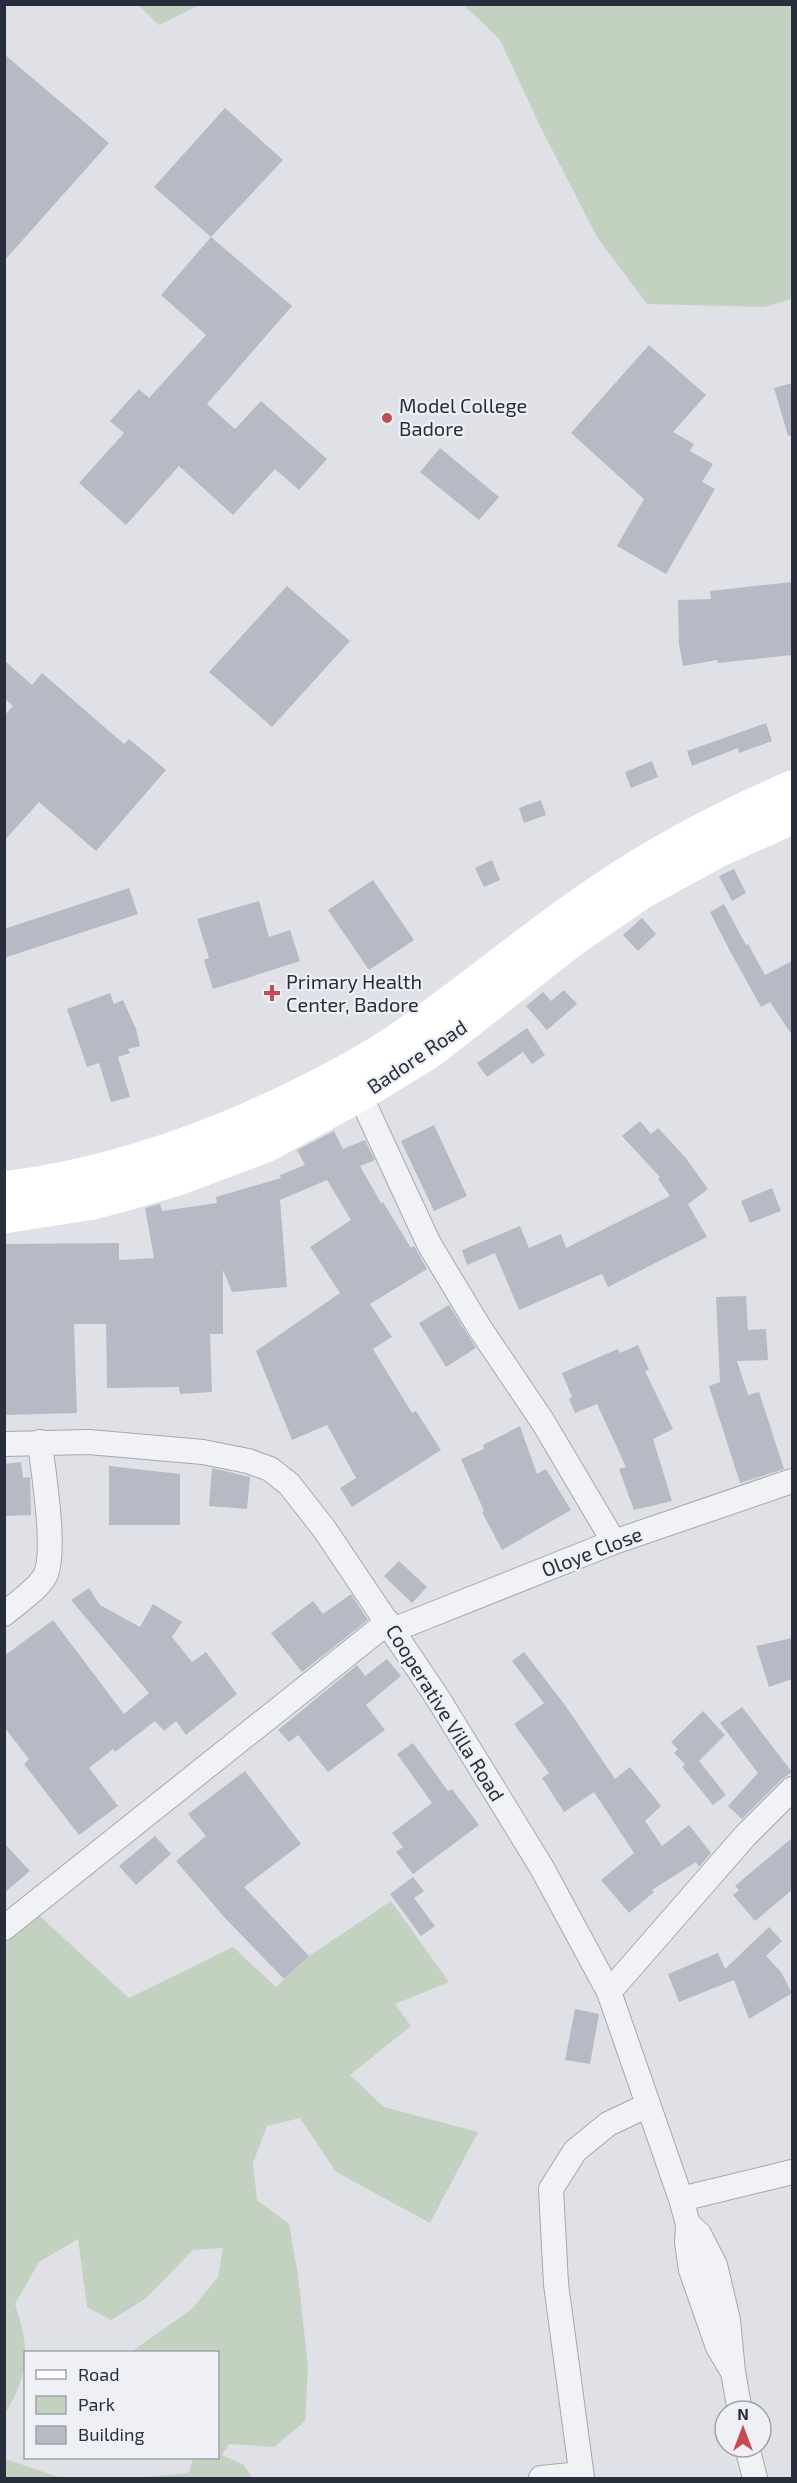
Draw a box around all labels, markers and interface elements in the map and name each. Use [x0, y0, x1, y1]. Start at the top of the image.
place label: Model College Badore [399, 393, 527, 440]
marker: Model College Badore [380, 411, 394, 425]
place label: Primary Health Center, Badore [286, 969, 422, 1016]
marker: Primary Health Center, Badore [263, 984, 281, 1002]
street label: Badore Road [362, 1014, 471, 1098]
street label: Oloye Close [538, 1521, 645, 1581]
street label: Cooperative Villa Road [382, 1620, 510, 1805]
legend [24, 2351, 219, 2459]
text: Road [78, 2363, 119, 2385]
text: Park [78, 2393, 115, 2415]
north arrow [713, 2399, 773, 2459]
text: N [737, 2404, 749, 2423]
text: Building [78, 2423, 145, 2445]

